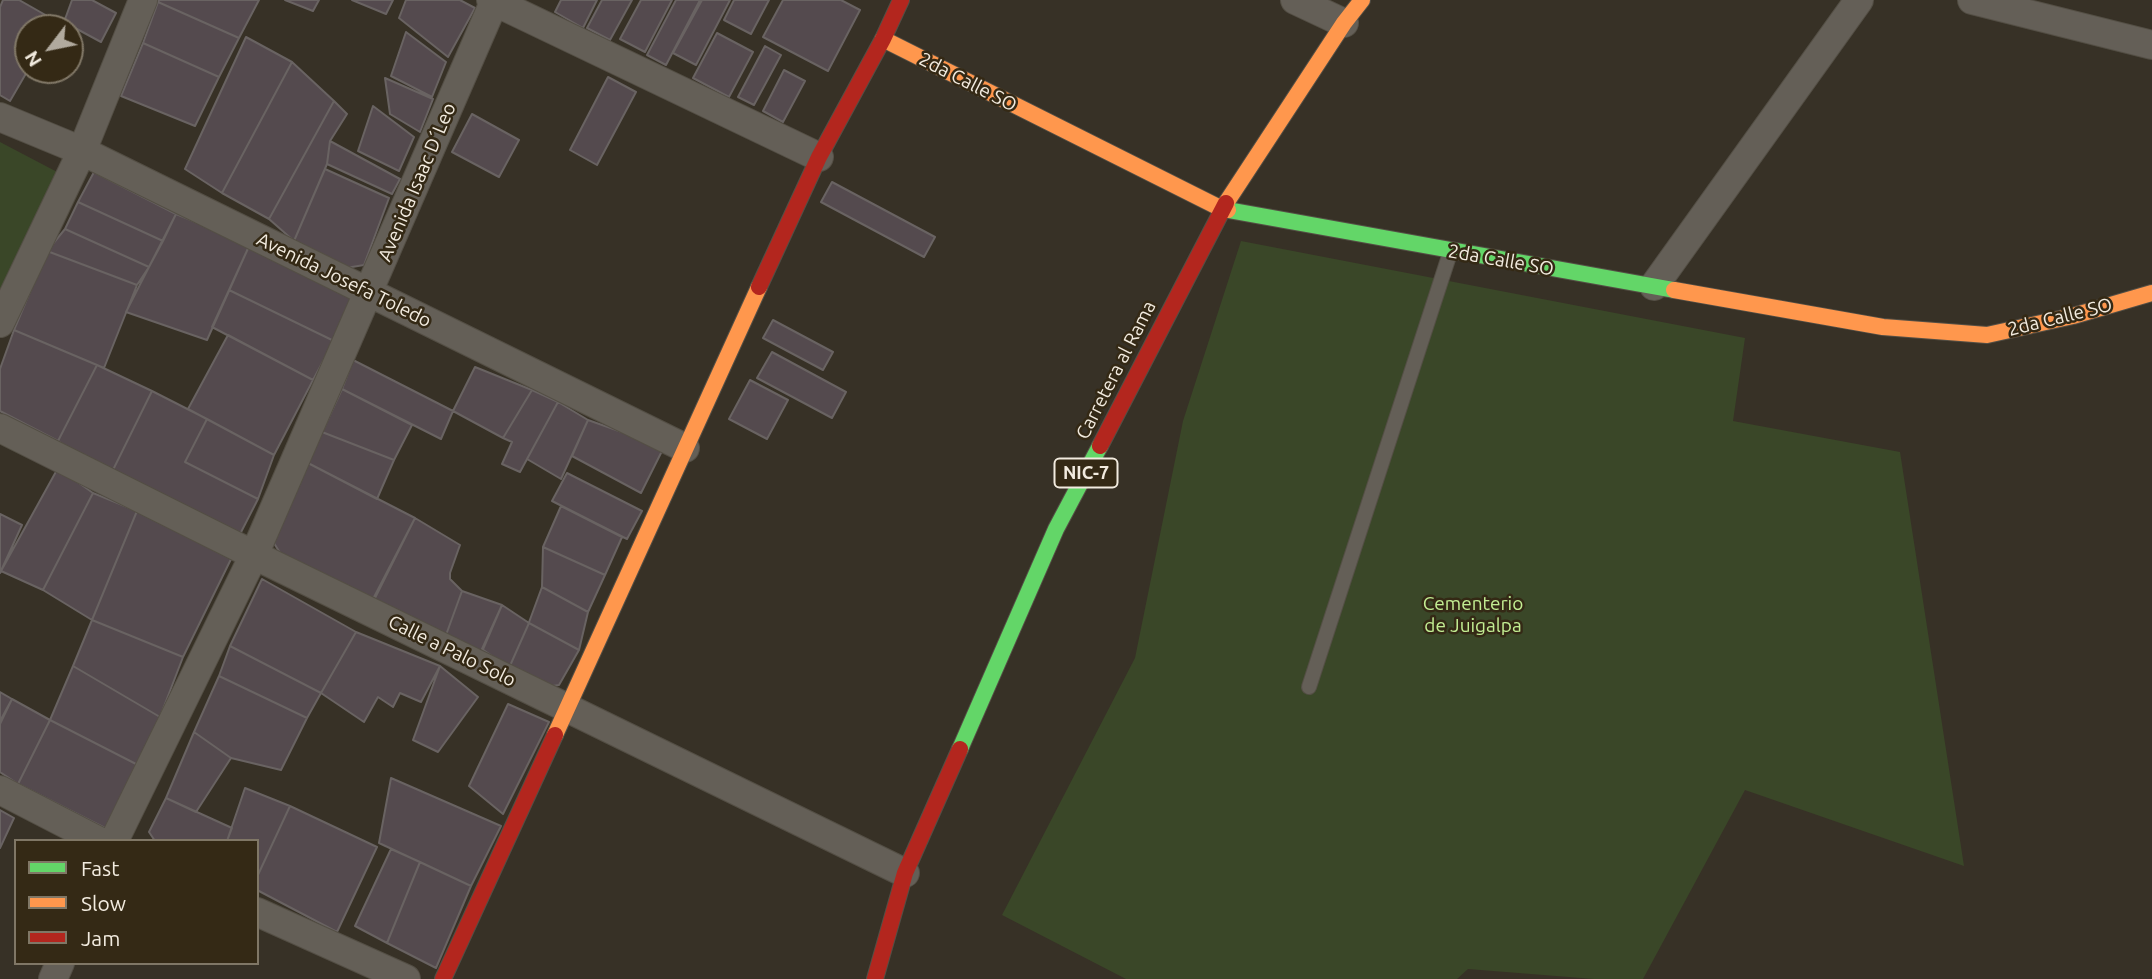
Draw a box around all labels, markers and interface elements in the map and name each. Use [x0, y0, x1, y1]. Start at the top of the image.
north arrow [14, 14, 84, 84]
text: N [20, 47, 46, 71]
street label: 2da Calle SO [915, 48, 1021, 116]
street label: Avenida Isaac D´Leo [373, 99, 461, 265]
street label: Avenida Josefa Toledo [253, 228, 435, 332]
street label: 2da Calle SO [1446, 239, 1556, 281]
street label: 2da Calle SO [2005, 293, 2115, 341]
street label: Carretera al Rama [1071, 297, 1161, 443]
road number: NIC-7 [1054, 458, 1118, 488]
park label: Cementerio de Juigalpa [1423, 593, 1523, 637]
street label: Calle a Palo Solo [385, 610, 519, 692]
legend [14, 839, 259, 965]
text: Fast [81, 856, 119, 880]
text: Slow [81, 891, 126, 915]
text: Jam [81, 926, 120, 950]

